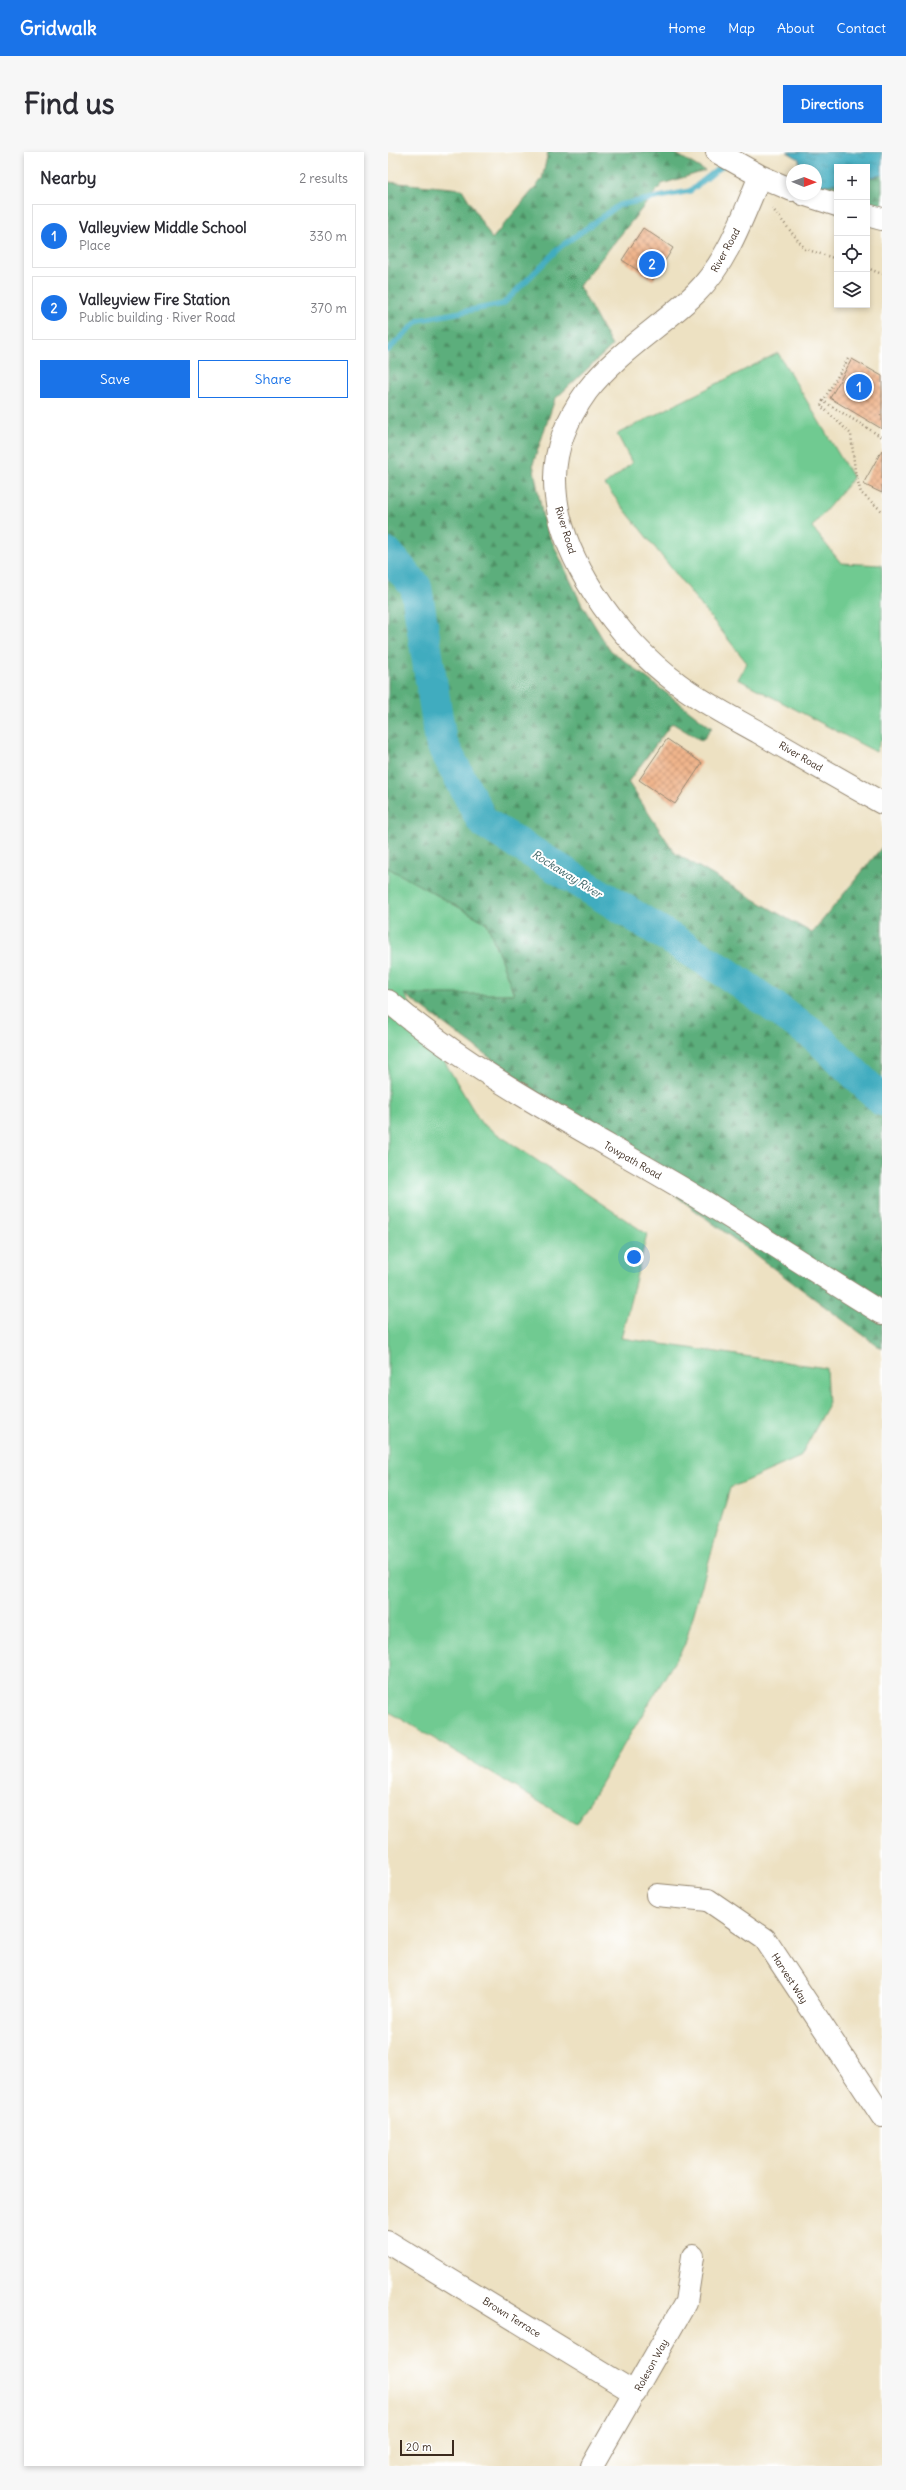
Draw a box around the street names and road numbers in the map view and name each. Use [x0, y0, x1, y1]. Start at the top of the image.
street label: River Road [708, 226, 743, 275]
street label: River Road [552, 505, 579, 555]
street label: River Road [776, 739, 825, 774]
street label: Towpath Road [602, 1139, 664, 1182]
street label: Harvest Way [768, 1951, 811, 2006]
street label: Brown Terrace [480, 2294, 543, 2340]
street label: Roleson Way [632, 2337, 671, 2394]

